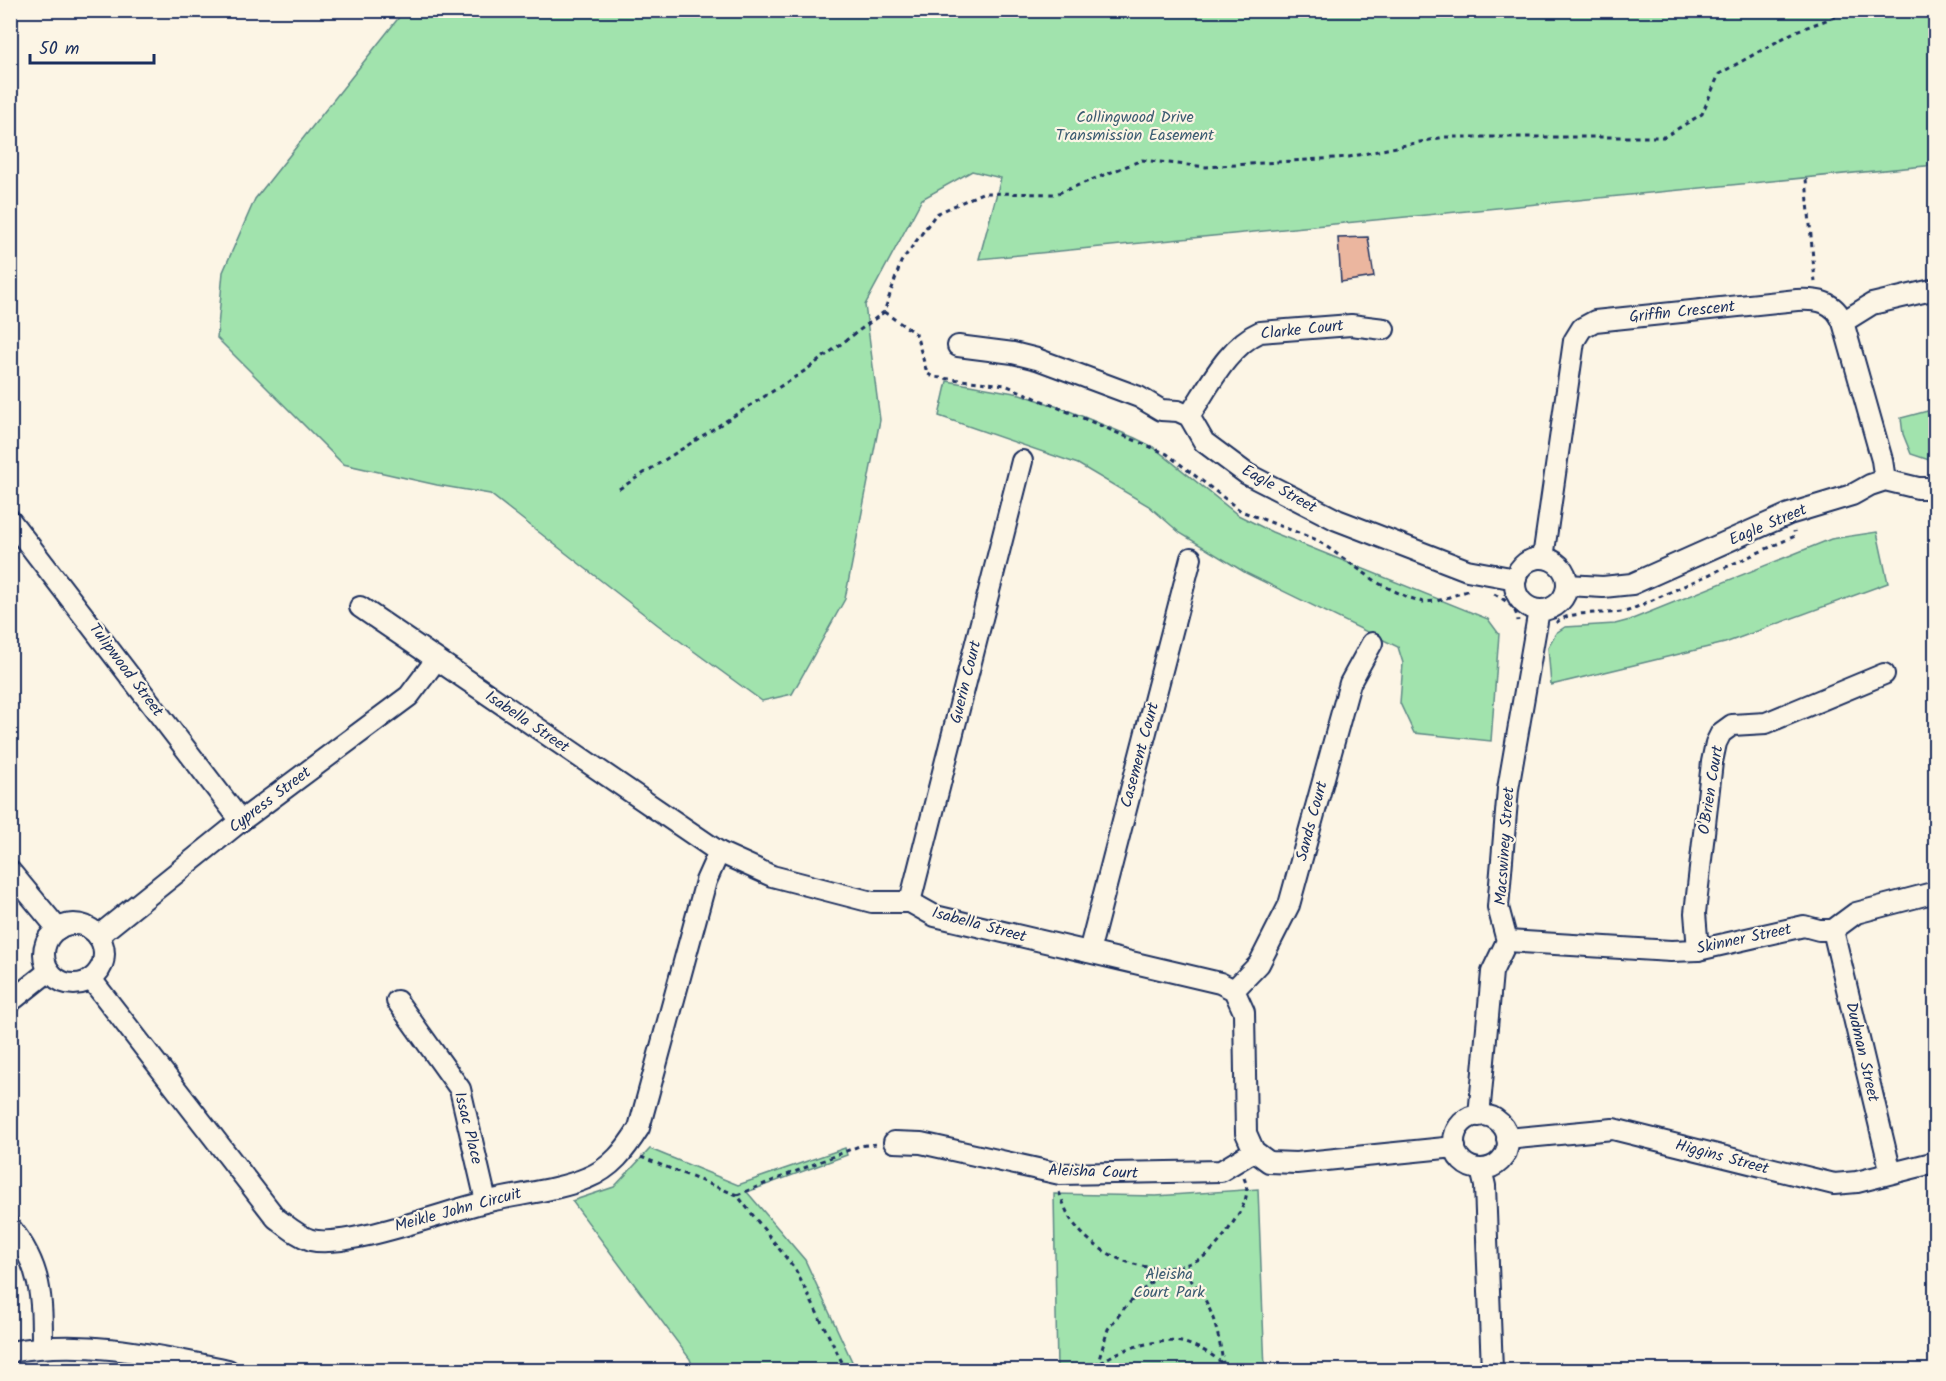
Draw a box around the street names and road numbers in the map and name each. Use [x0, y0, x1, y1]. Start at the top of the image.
street label: Griffin Crescent [1628, 294, 1737, 330]
street label: Clarke Court [1259, 313, 1346, 347]
street label: Eagle Street [1237, 458, 1322, 520]
street label: Eagle Street [1725, 497, 1812, 553]
street label: Tulipwood Street [82, 618, 170, 723]
street label: Guerin Court [944, 637, 989, 726]
street label: Isabella Street [480, 684, 575, 760]
street label: Casement Court [1114, 699, 1166, 810]
street label: O'Brien Court [1692, 743, 1730, 836]
street label: Cypress Street [223, 760, 317, 839]
street label: Sands Court [1289, 777, 1335, 864]
street label: Macswiney Street [1488, 785, 1522, 906]
street label: Isabella Street [929, 900, 1030, 950]
street label: Skinner Street [1694, 917, 1795, 961]
street label: Dudman Street [1838, 1000, 1886, 1105]
street label: Issac Place [447, 1089, 489, 1167]
street label: Higgins Street [1672, 1133, 1772, 1182]
street label: Aleisha Court [1048, 1158, 1139, 1186]
street label: Meikle John Circuit [392, 1181, 525, 1239]

